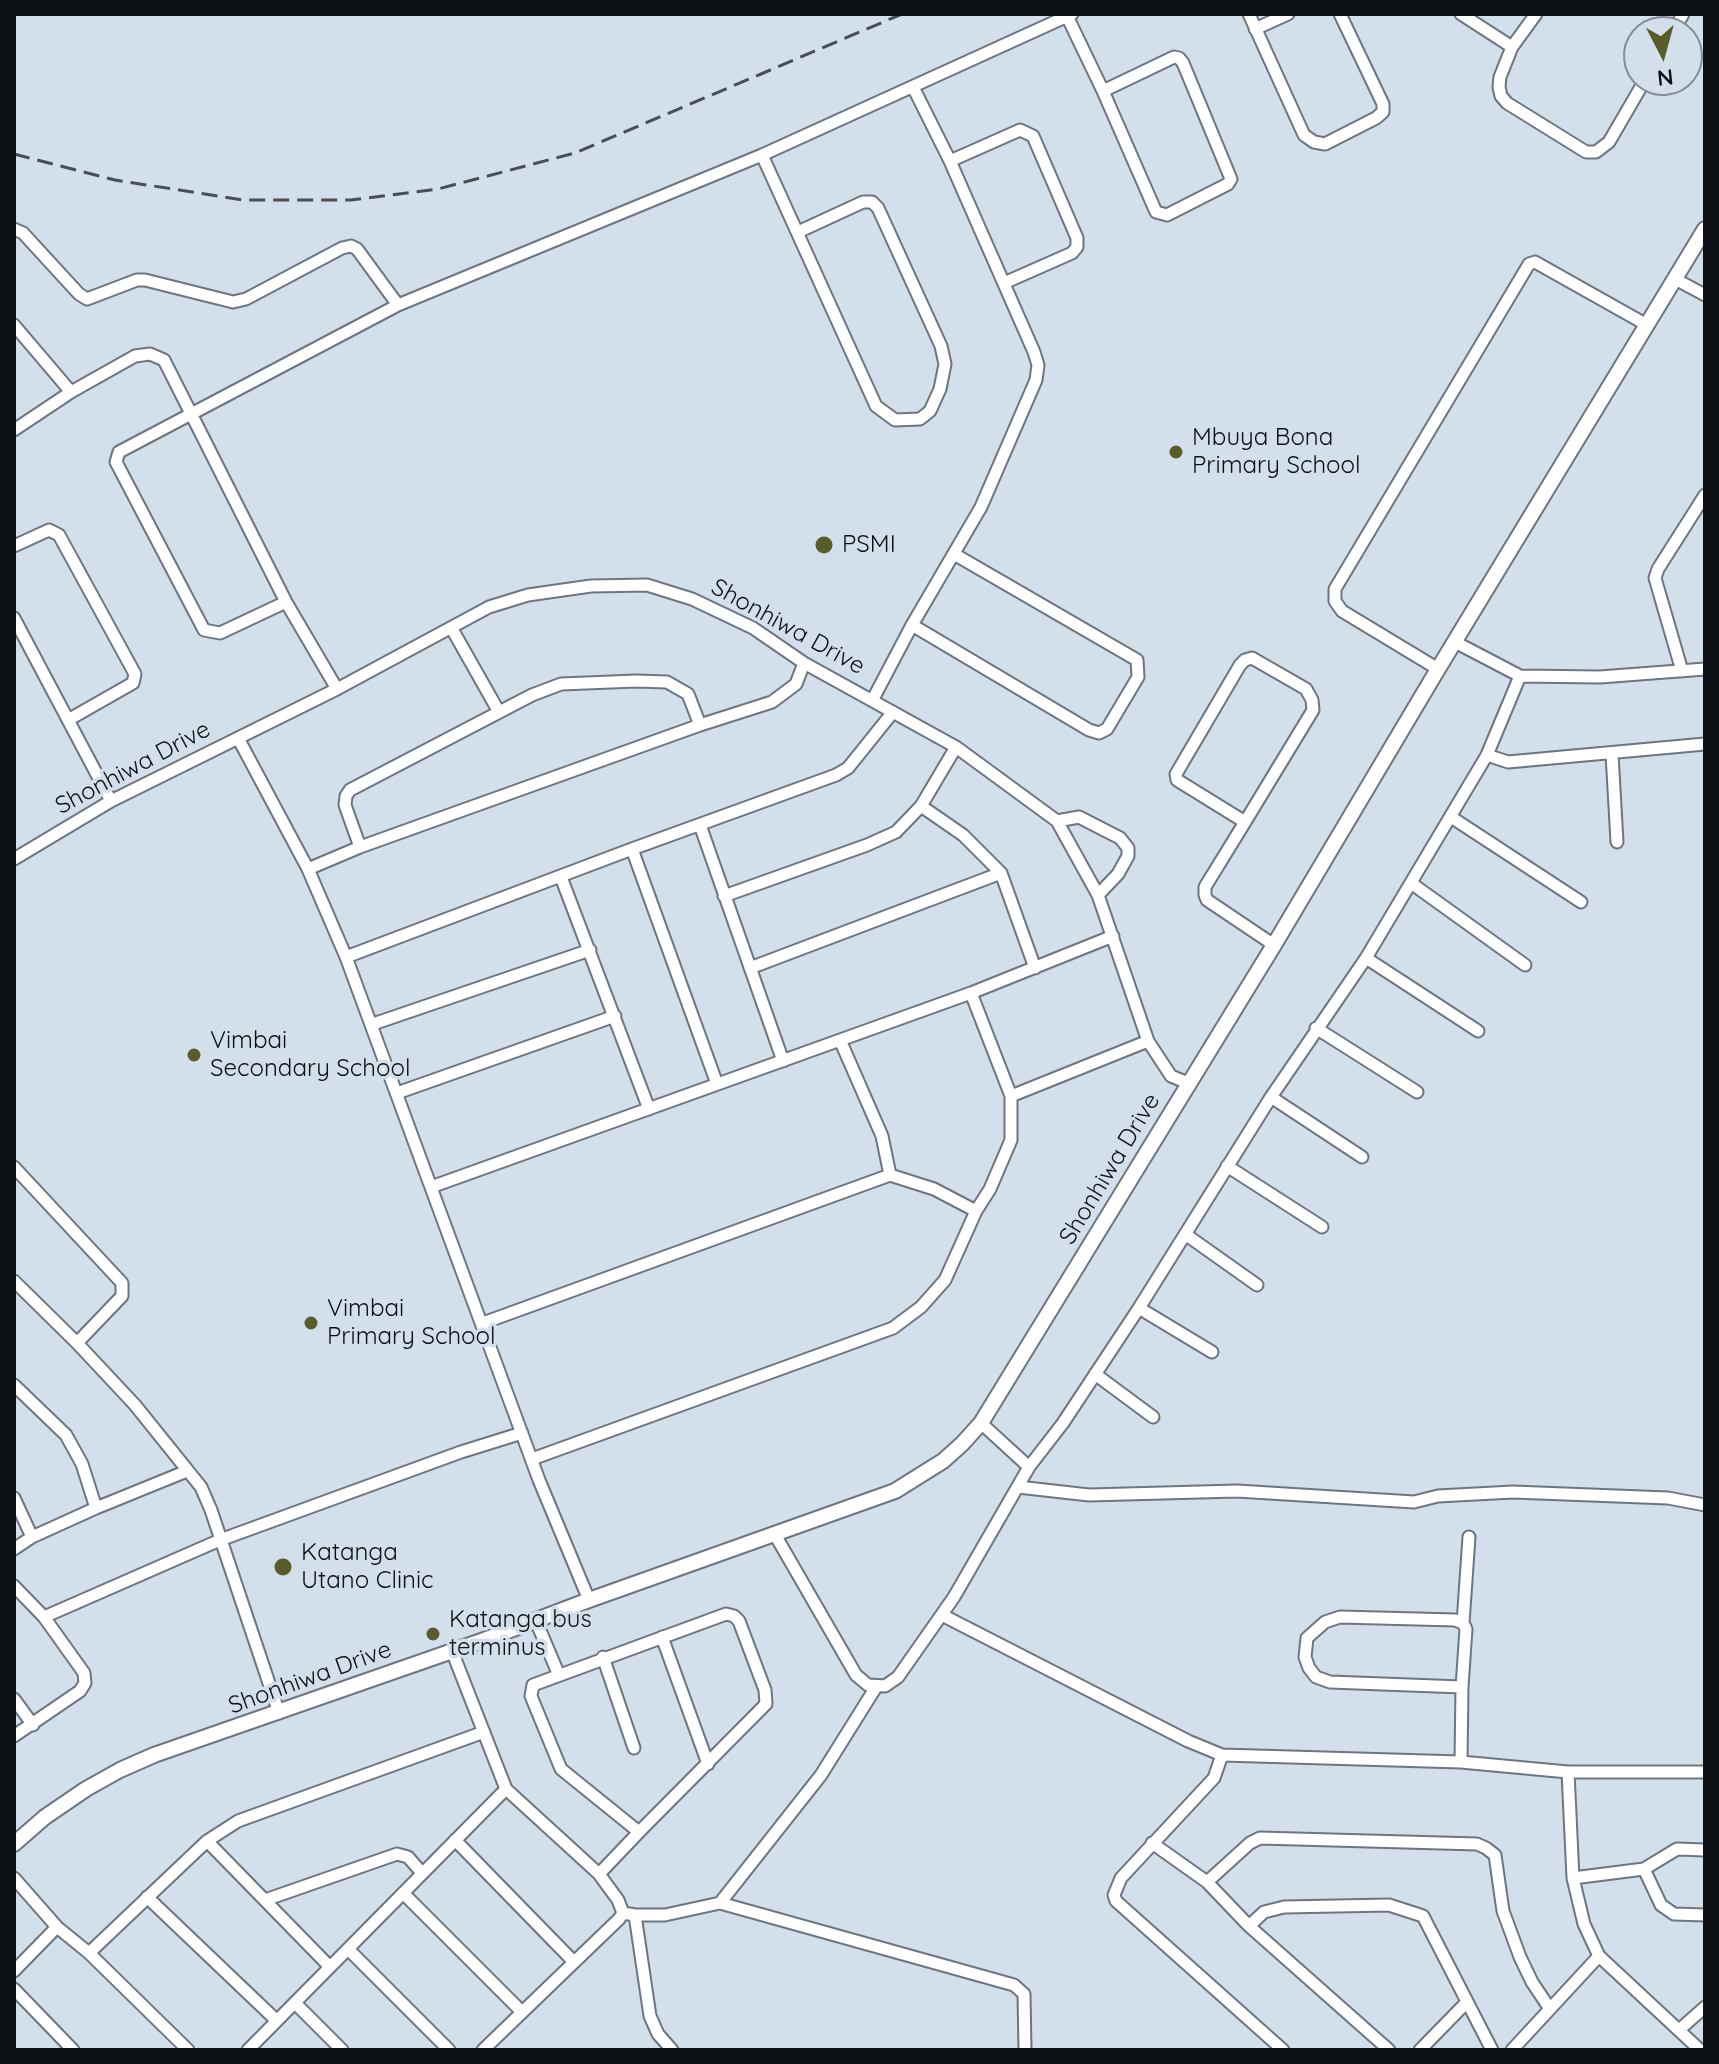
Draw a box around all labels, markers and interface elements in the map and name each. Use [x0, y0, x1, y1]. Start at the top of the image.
north arrow [1623, 16, 1703, 96]
text: N [1656, 63, 1675, 93]
place label: Mbuya Bona Primary School [1192, 424, 1361, 480]
marker: Mbuya Bona Primary School [1167, 443, 1185, 461]
place label: PSMI [842, 531, 896, 559]
marker: PSMI [813, 534, 835, 556]
street label: Shonhiwa Drive [706, 573, 870, 681]
street label: Shonhiwa Drive [51, 715, 215, 821]
place label: Vimbai Secondary School [210, 1027, 410, 1083]
marker: Vimbai Secondary School [185, 1046, 203, 1064]
street label: Shonhiwa Drive [1054, 1088, 1166, 1250]
place label: Vimbai Primary School [327, 1295, 496, 1351]
marker: Vimbai Primary School [302, 1314, 320, 1332]
place label: Katanga Utano Clinic [301, 1539, 433, 1595]
marker: Katanga Utano Clinic [272, 1556, 294, 1578]
place label: Katanga bus terminus [449, 1606, 592, 1662]
marker: Katanga bus terminus [424, 1625, 442, 1643]
street label: Shonhiwa Drive [225, 1635, 395, 1721]

